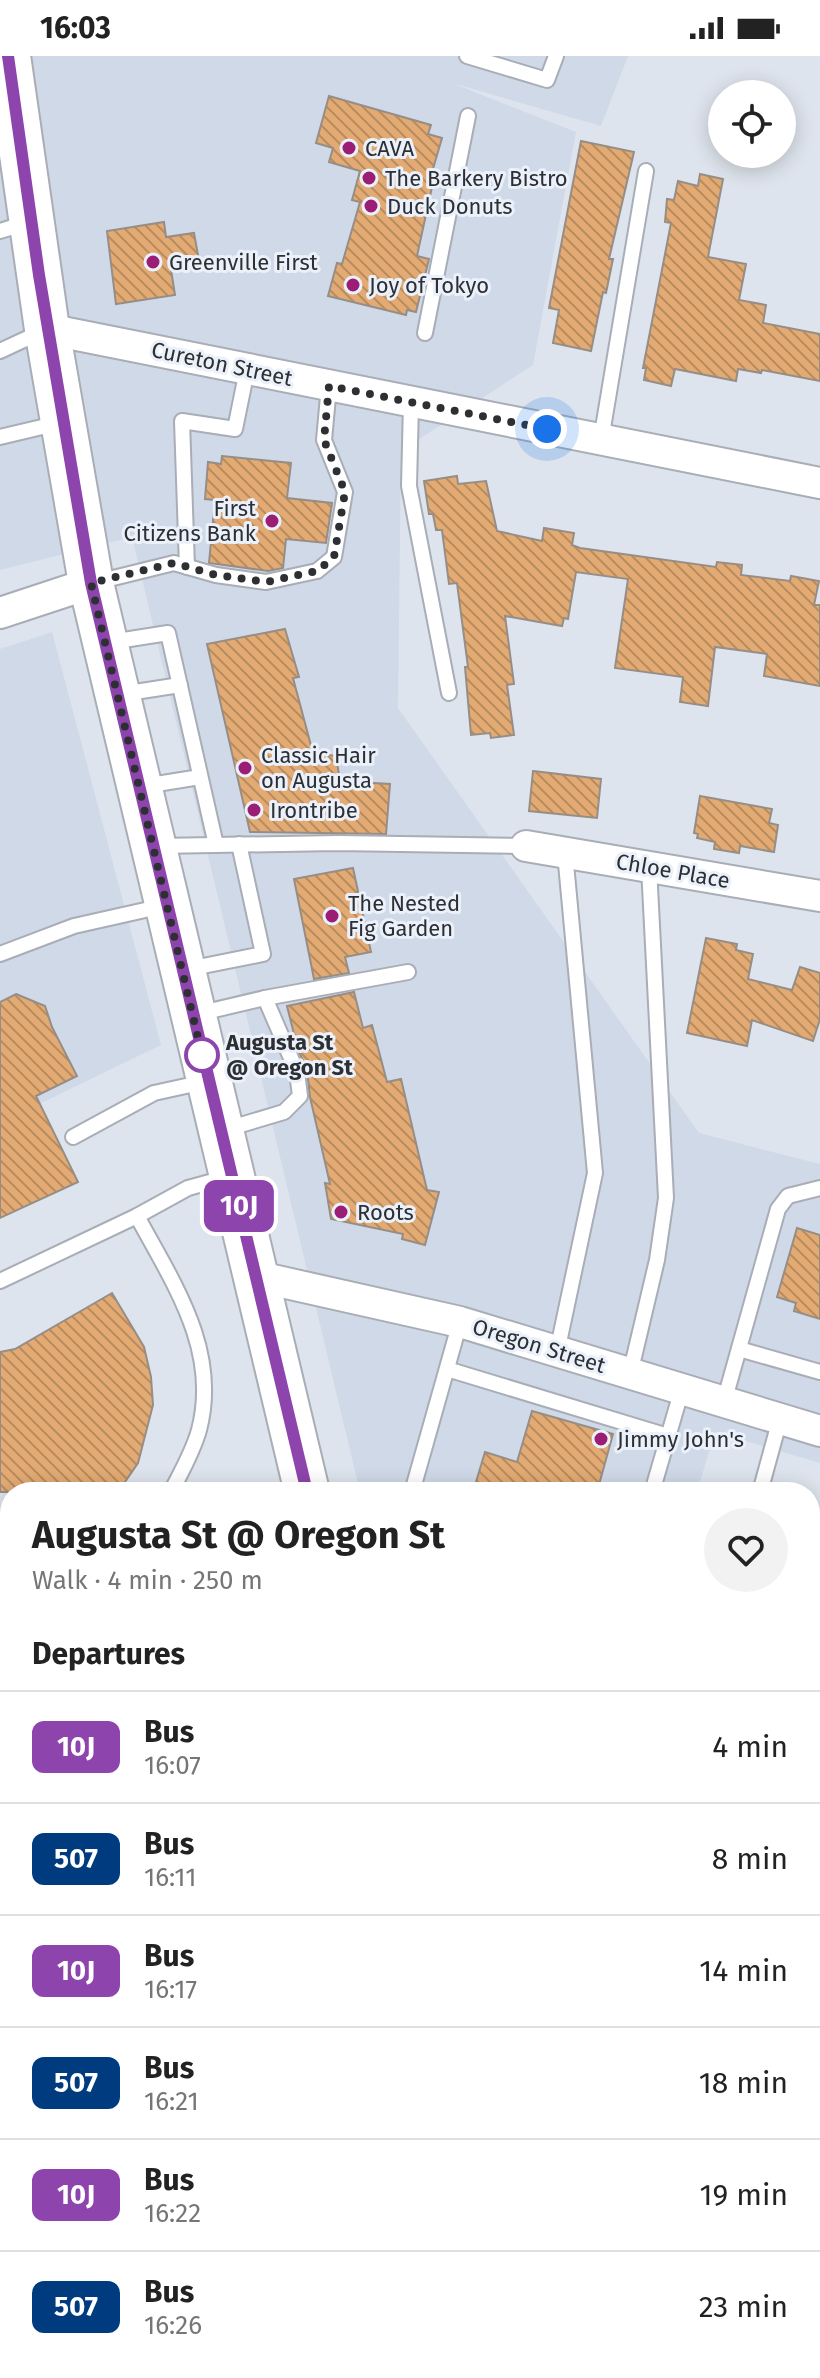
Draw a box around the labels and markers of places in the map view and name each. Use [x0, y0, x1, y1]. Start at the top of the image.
place label: CAVA [365, 135, 415, 162]
marker: CAVA [340, 139, 358, 157]
place label: The Barkery Bistro [385, 165, 568, 192]
marker: The Barkery Bistro [360, 169, 378, 187]
place label: Duck Donuts [387, 193, 513, 220]
marker: Duck Donuts [362, 197, 380, 215]
place label: Greenville First [169, 249, 318, 276]
marker: Greenville First [144, 253, 162, 271]
place label: Joy of Tokyo [369, 272, 489, 299]
marker: Joy of Tokyo [344, 276, 362, 294]
place label: First Citizens Bank [123, 495, 257, 547]
marker: First Citizens Bank [263, 512, 281, 530]
place label: Classic Hair on Augusta [261, 742, 376, 794]
marker: Classic Hair on Augusta [236, 759, 254, 777]
place label: Irontribe [270, 797, 358, 824]
marker: Irontribe [245, 801, 263, 819]
place label: The Nested Fig Garden [348, 890, 460, 942]
marker: The Nested Fig Garden [323, 907, 341, 925]
place label: Augusta St @ Oregon St [225, 1029, 353, 1081]
marker: Augusta St @ Oregon St [185, 1038, 219, 1072]
place label: Roots [357, 1199, 414, 1226]
marker: Roots [332, 1203, 350, 1221]
place label: Jimmy John's [617, 1426, 744, 1453]
marker: Jimmy John's [592, 1430, 610, 1448]

